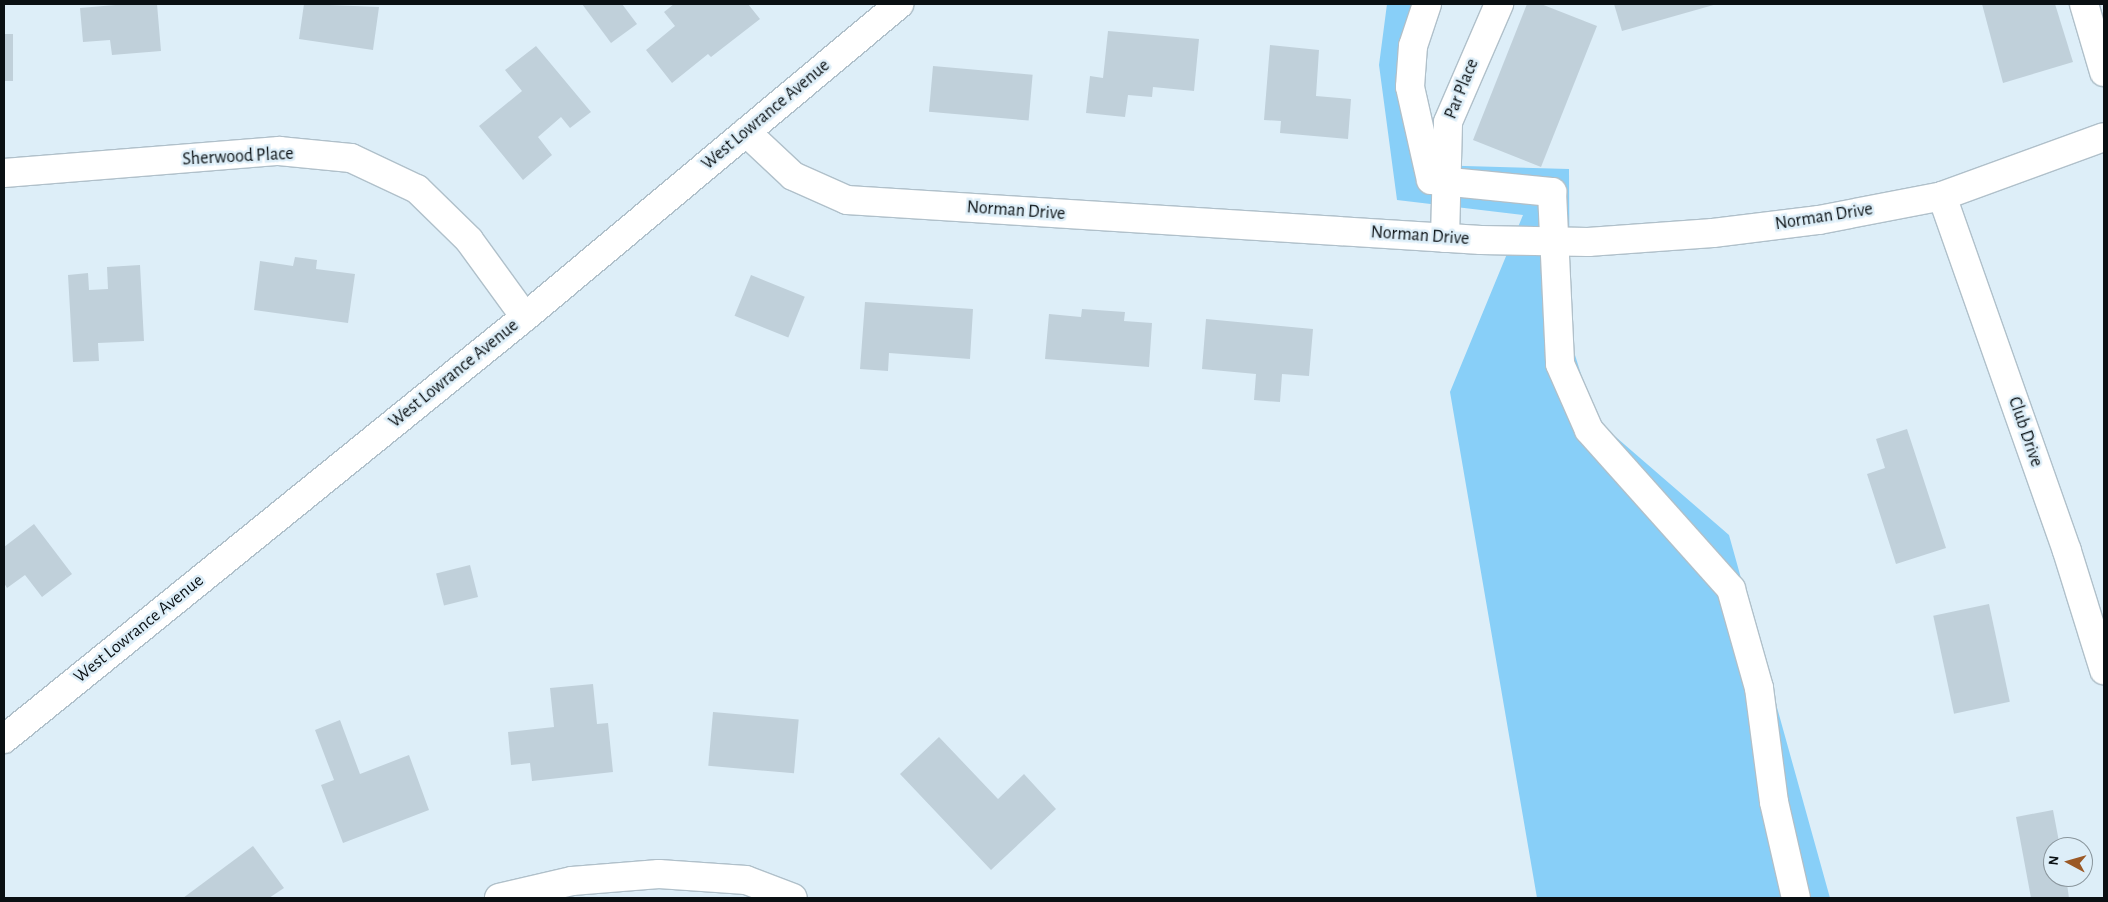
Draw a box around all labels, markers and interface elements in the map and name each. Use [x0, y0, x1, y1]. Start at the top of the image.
street label: West Lowrance Avenue [698, 55, 834, 175]
street label: Par Place [1440, 56, 1484, 122]
street label: Sherwood Place [182, 143, 294, 171]
street label: Norman Drive [966, 197, 1066, 225]
street label: Norman Drive [1774, 199, 1874, 235]
street label: Norman Drive [1370, 222, 1470, 250]
street label: West Lowrance Avenue [385, 315, 523, 433]
street label: Club Drive [2003, 394, 2047, 470]
street label: West Lowrance Avenue [70, 570, 208, 688]
north arrow [2043, 837, 2093, 887]
text: N [2047, 855, 2062, 866]

